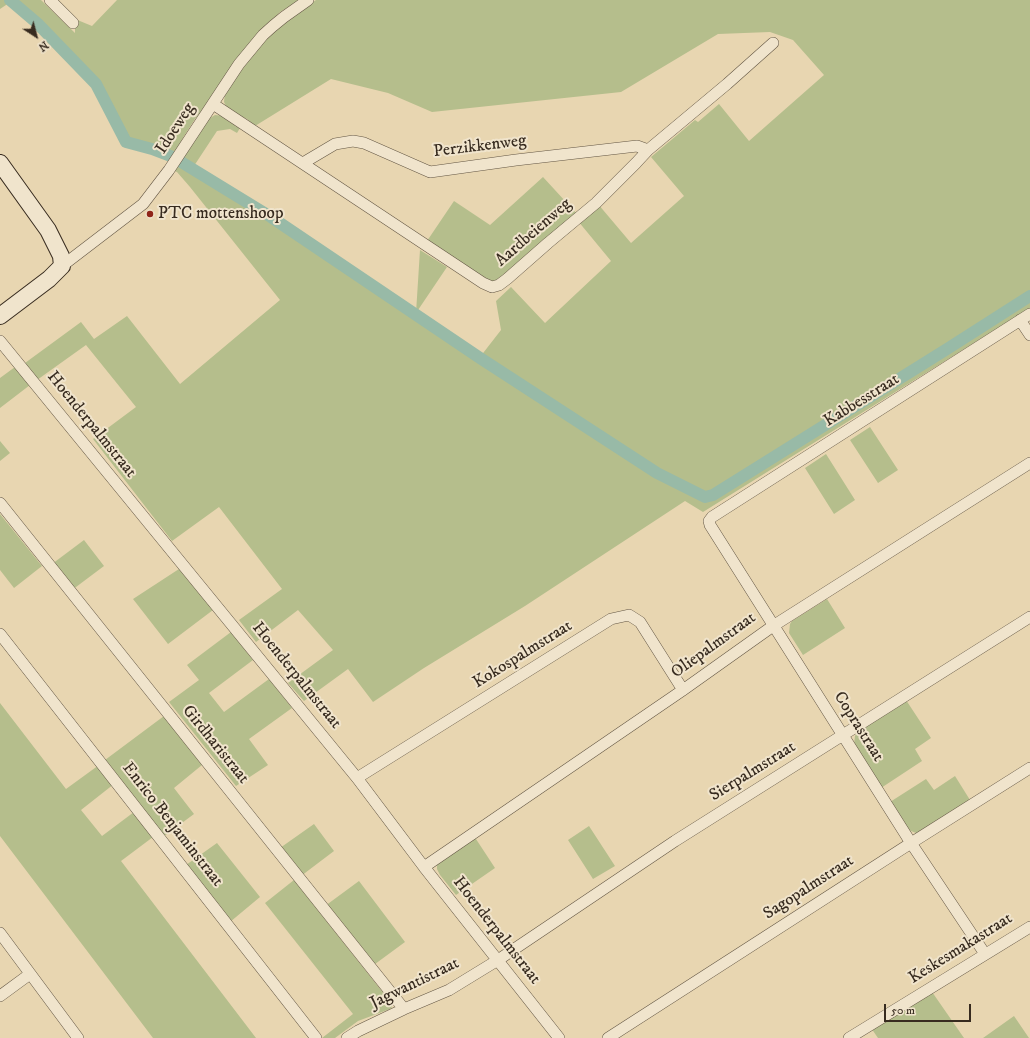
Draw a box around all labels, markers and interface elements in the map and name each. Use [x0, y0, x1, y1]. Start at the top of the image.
north arrow [16, 16, 56, 56]
text: N [35, 37, 51, 54]
street label: Idoeweg [152, 100, 200, 158]
street label: Perzikkenweg [432, 131, 528, 163]
street label: Aardbeienweg [492, 194, 576, 272]
place label: PTC mottenshoop [158, 204, 283, 224]
marker: PTC mottenshoop [145, 209, 155, 219]
street label: Hoenderpalmstraat [42, 368, 140, 482]
street label: Kabbesstraat [820, 370, 904, 432]
street label: Oliepalmstraat [668, 609, 760, 683]
street label: Kokospalmstraat [470, 616, 576, 694]
street label: Hoenderpalmstraat [247, 619, 345, 733]
street label: Coprastraat [828, 688, 888, 766]
street label: Girdharistraat [177, 702, 253, 788]
street label: Sierpalmstraat [706, 737, 800, 807]
street label: Enrico Benjaminstraat [117, 759, 227, 891]
street label: Sagopalmstraat [760, 851, 858, 925]
street label: Hoenderpalmstraat [448, 873, 544, 989]
street label: Keskesmakastraat [905, 909, 1017, 989]
street label: Jagwantistraat [367, 954, 463, 1014]
scale bar [886, 996, 973, 1022]
text: 50 m [891, 1003, 915, 1018]

